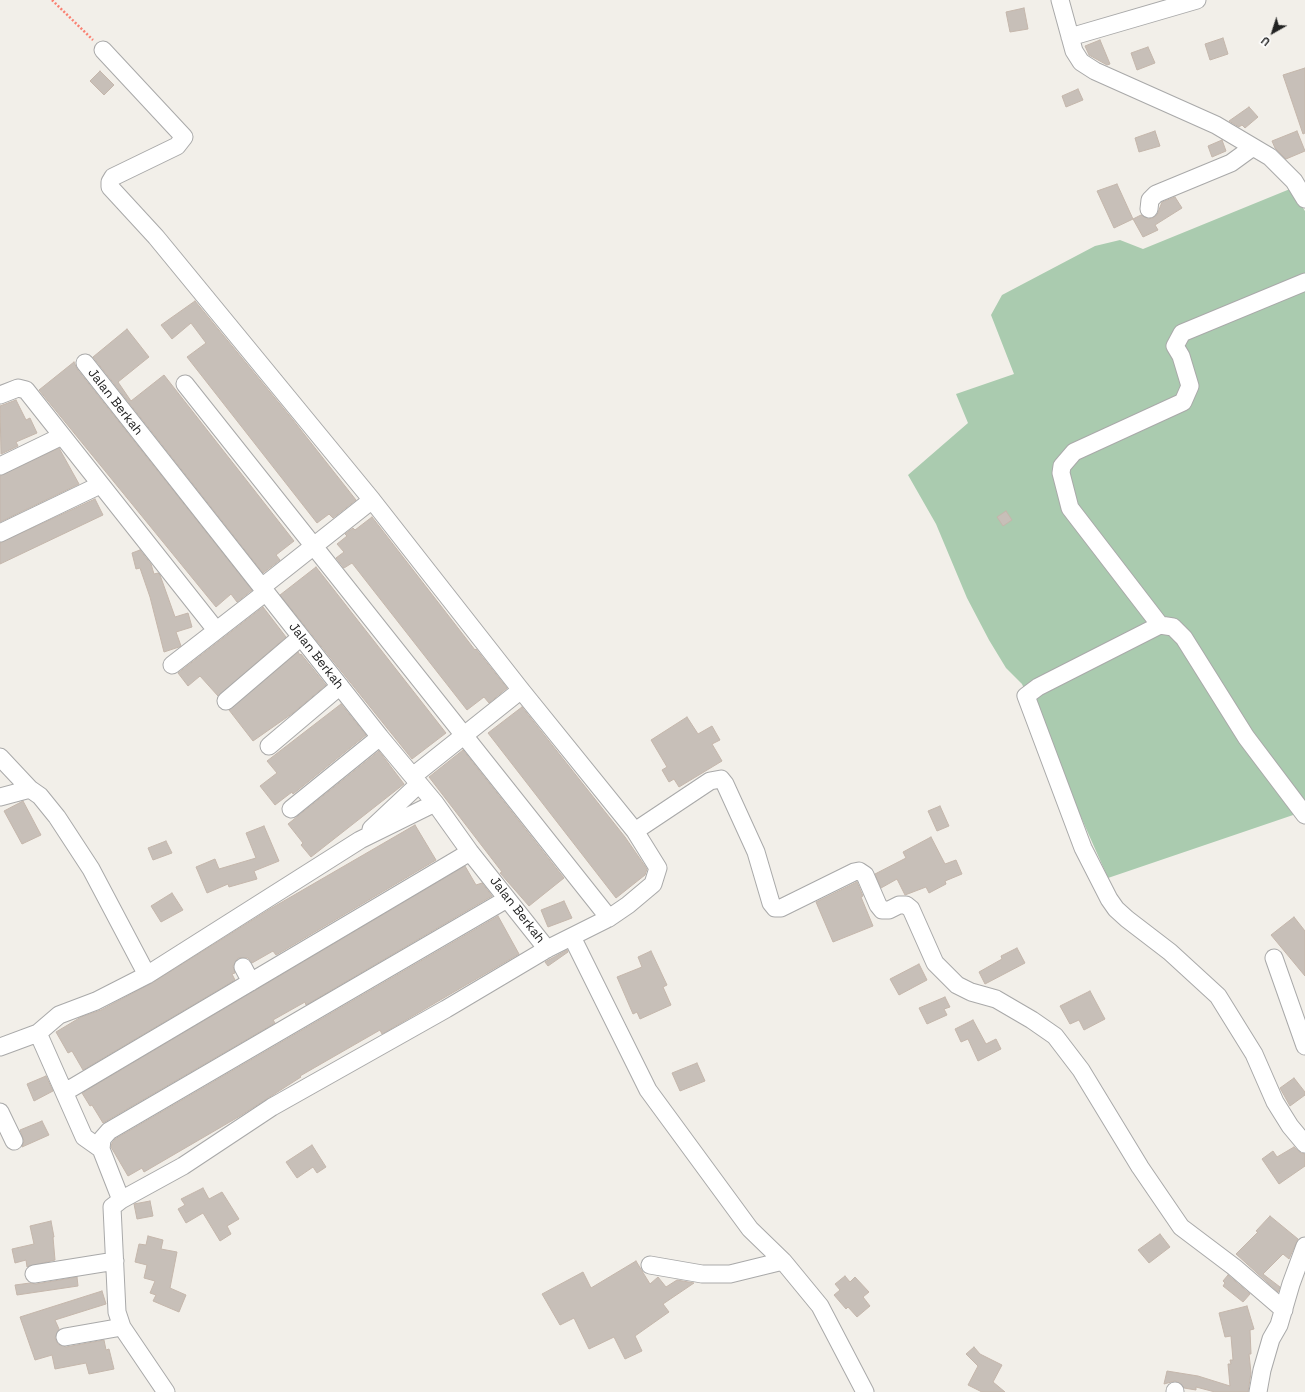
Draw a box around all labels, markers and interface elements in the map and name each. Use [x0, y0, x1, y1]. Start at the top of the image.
north arrow [1253, 12, 1293, 52]
text: U [1258, 34, 1273, 49]
street label: Jalan Berkah [84, 366, 146, 438]
street label: Jalan Berkah [285, 620, 347, 692]
street label: Jalan Berkah [486, 874, 548, 946]

